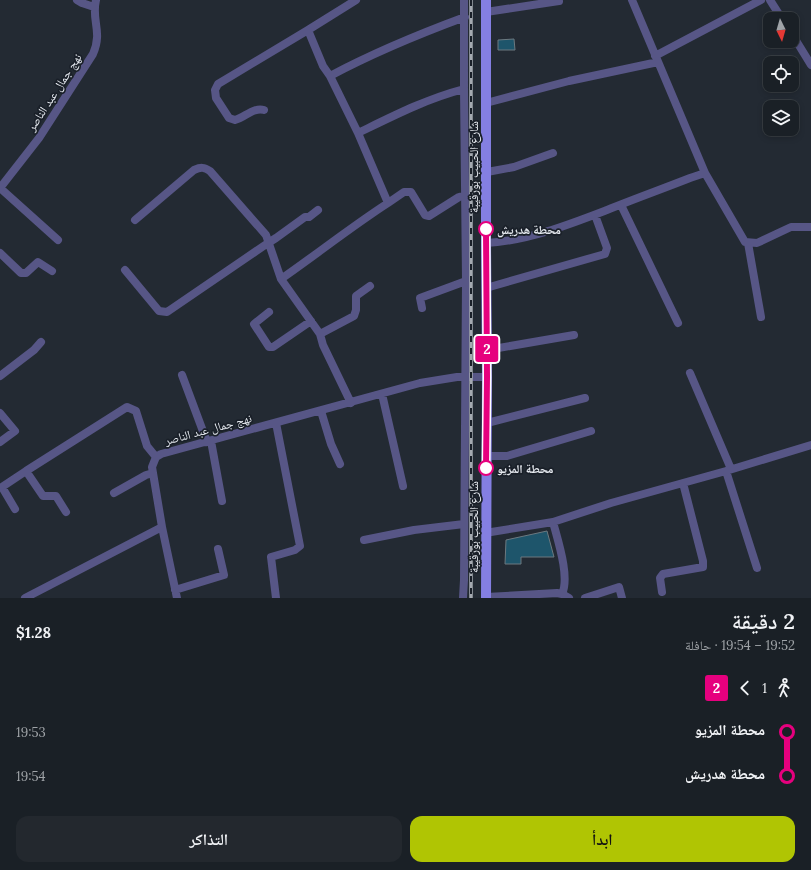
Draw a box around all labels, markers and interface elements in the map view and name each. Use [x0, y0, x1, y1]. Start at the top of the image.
north arrow [763, 12, 799, 48]
map controls [763, 12, 799, 136]
street label: نهج جمال عبد الناصر [23, 50, 85, 135]
button: locate [763, 56, 799, 92]
button: layers [763, 100, 799, 136]
street label: شارع الحبيب بورقيبة [466, 121, 482, 213]
marker: محطة هدريش [478, 221, 494, 237]
place label: محطة هدريش [497, 222, 561, 238]
line badge: 2 [474, 336, 500, 362]
text: 2 [483, 340, 491, 358]
street label: نهج جمال عبد الناصر [162, 410, 253, 448]
marker: محطة المزيو [478, 460, 494, 476]
place label: محطة المزيو [497, 461, 554, 476]
street label: شارع الحبيب بورقيبة [466, 481, 482, 573]
text: 2 دقيقة [732, 607, 795, 635]
text: $1.28 [16, 623, 51, 642]
text: 19:52 – 19:54 · حافلة [685, 637, 795, 654]
icon: back [734, 677, 756, 699]
icon: walk [773, 677, 795, 699]
text: 2 [713, 679, 720, 697]
text: 1 [762, 680, 767, 697]
text: محطة المزيو [694, 720, 765, 739]
text: 19:53 [16, 724, 46, 741]
text: محطة هدريش [685, 764, 765, 783]
text: 19:54 [16, 768, 46, 785]
button: التذاكر [16, 816, 402, 862]
button: ابدأ [410, 816, 795, 862]

